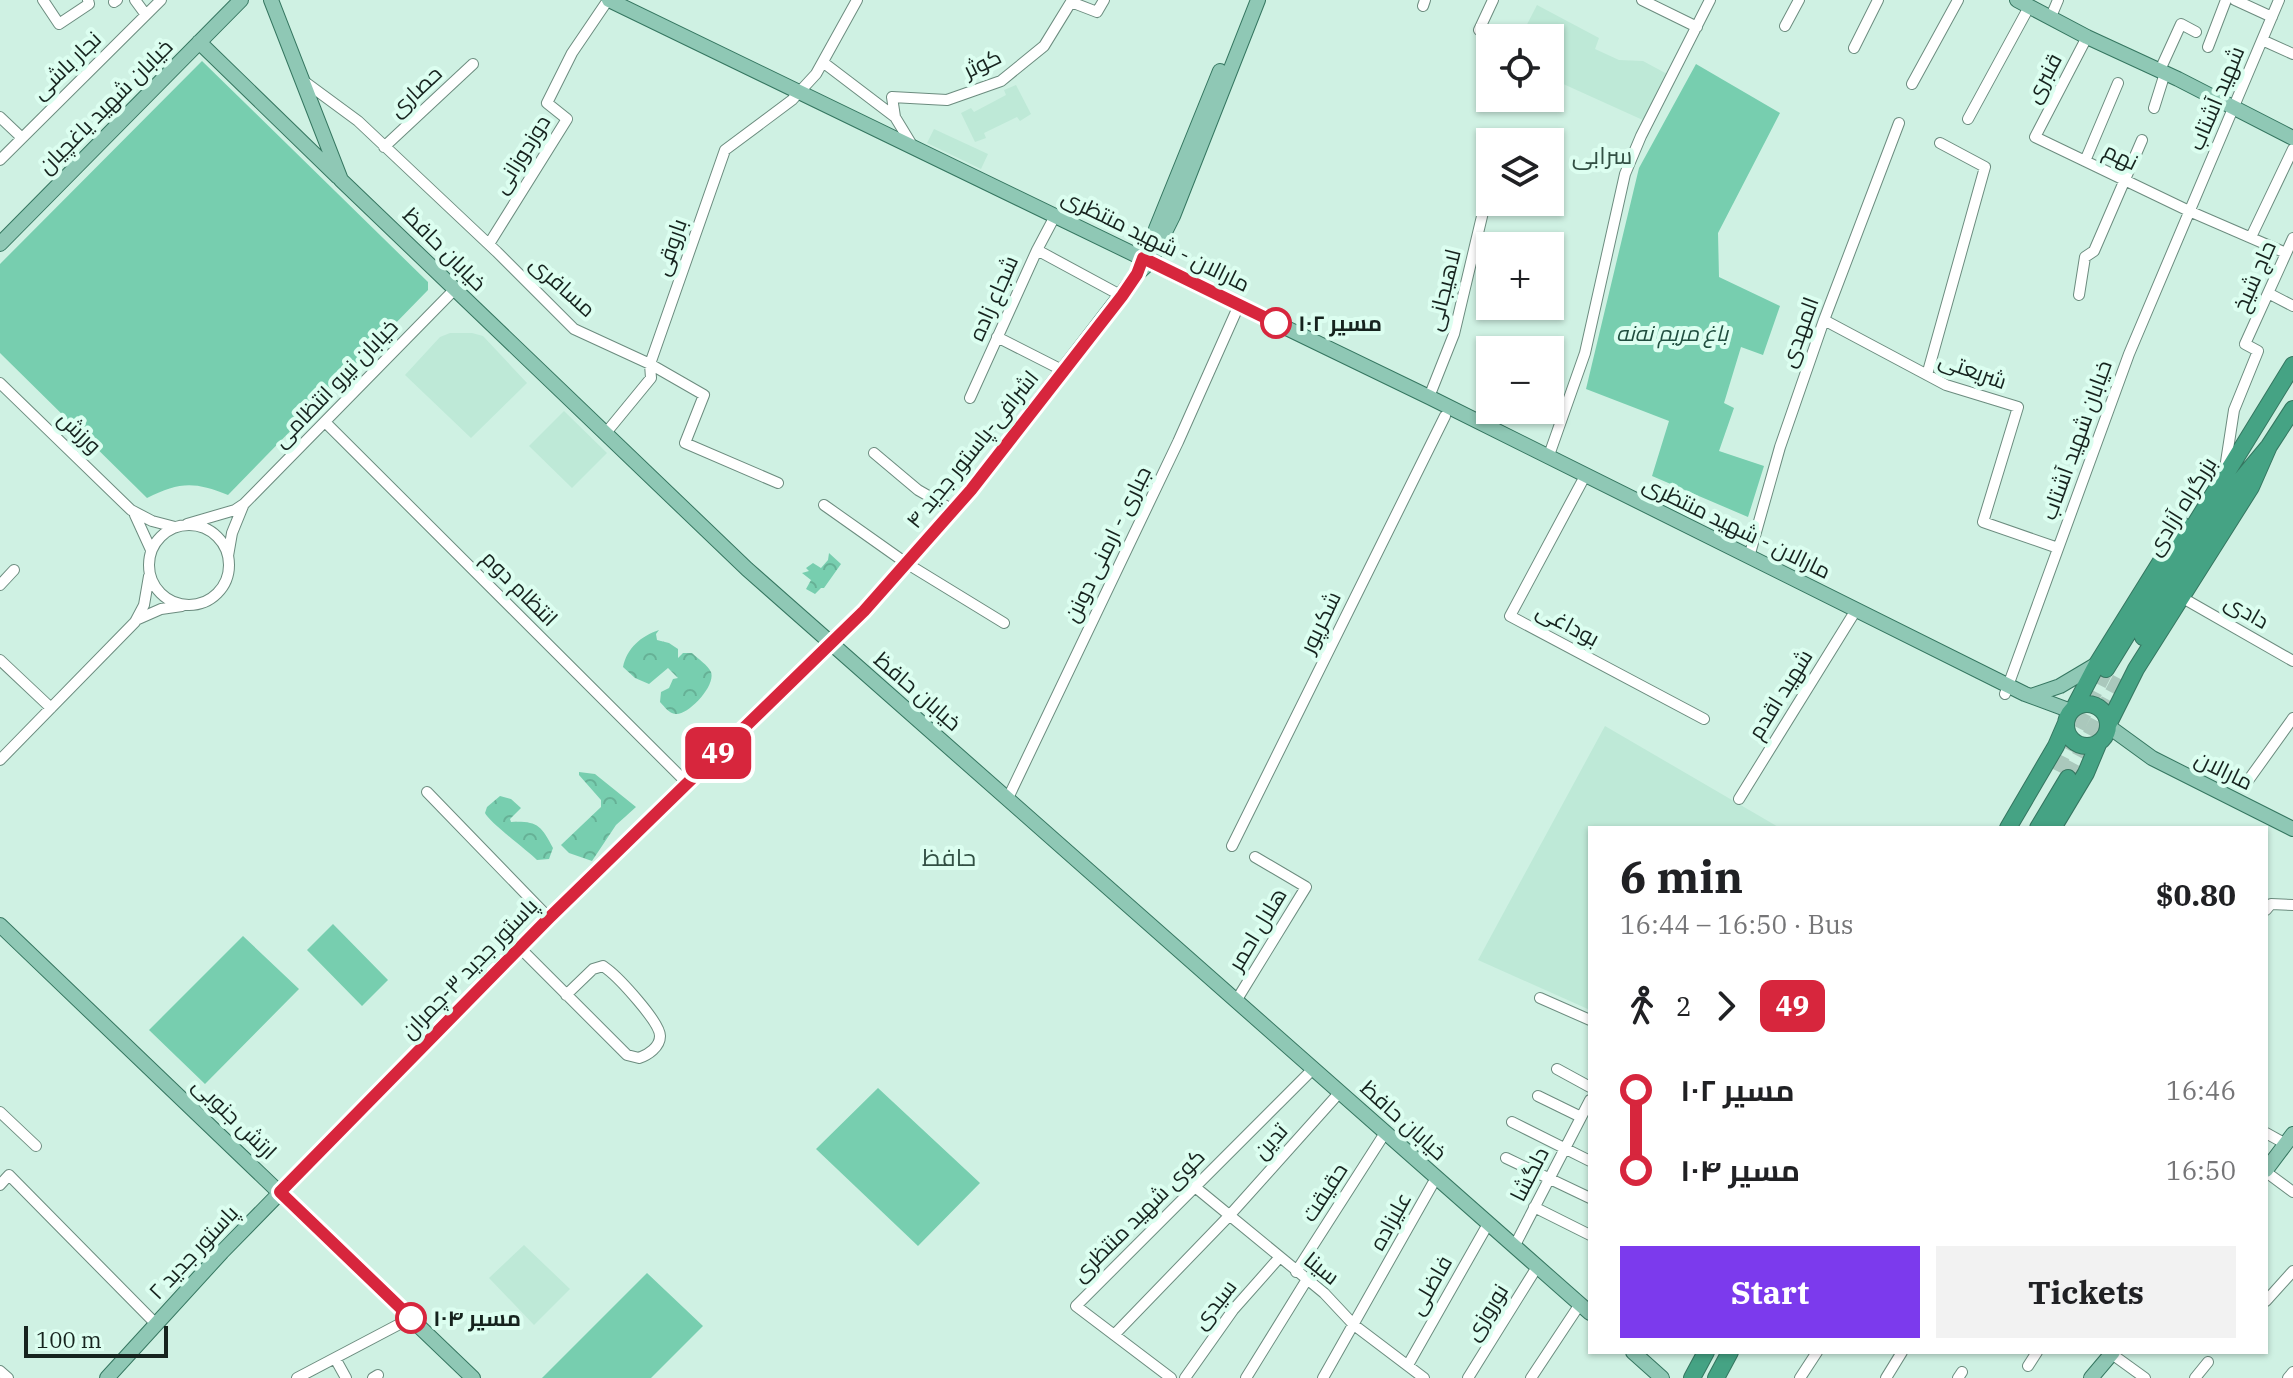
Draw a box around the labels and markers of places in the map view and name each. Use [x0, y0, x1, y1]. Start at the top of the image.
marker: مسیر ۱۰۲ [1261, 308, 1291, 338]
place label: مسیر ۱۰۲ [1298, 308, 1382, 337]
marker: مسیر ۱۰۴ [396, 1303, 426, 1333]
place label: مسیر ۱۰۴ [433, 1303, 521, 1332]

